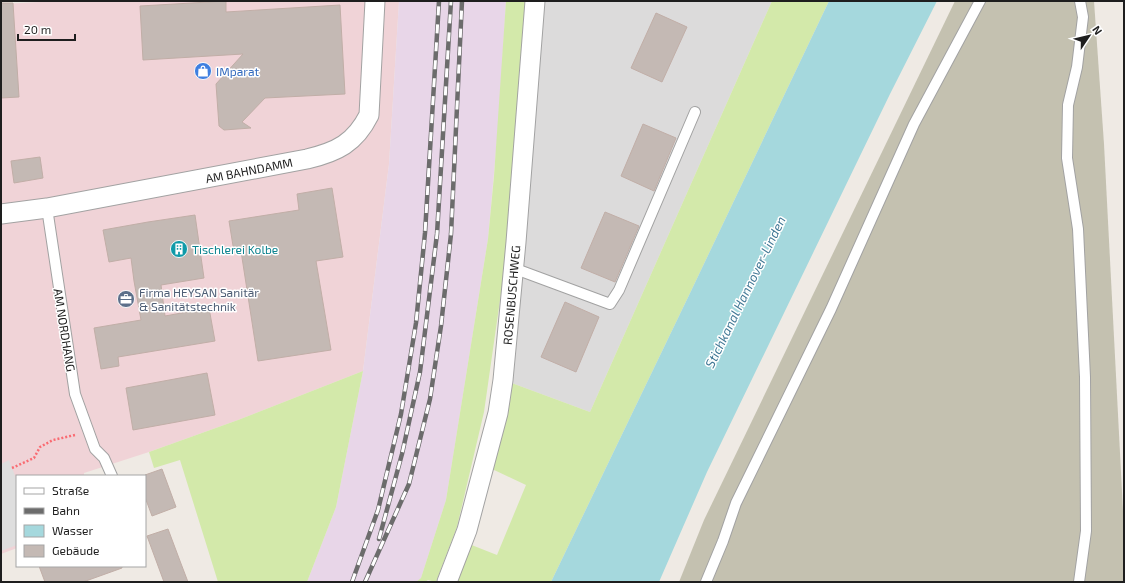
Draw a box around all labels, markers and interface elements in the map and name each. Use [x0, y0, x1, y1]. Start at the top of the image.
scale bar [18, 16, 75, 42]
north arrow [1069, 16, 1109, 56]
text: 20 m [24, 22, 51, 36]
text: N [1090, 23, 1105, 37]
shop icon: IMparat [193, 61, 213, 81]
place label: IMparat [216, 64, 260, 78]
street label: AM BAHNDAMM [204, 155, 294, 185]
water label: Stichkanal Hannover-Linden [701, 214, 789, 370]
building icon: Tischlerei Kolbe [169, 239, 189, 259]
place label: Tischlerei Kolbe [192, 242, 278, 256]
street label: ROSENBUSCHWEG [500, 245, 522, 345]
place label: Firma HEYSAN Sanitär & Sanitätstechnik [139, 285, 259, 313]
street label: AM NORDHANG [52, 287, 78, 373]
office icon: Firma HEYSAN Sanitär & Sanitätstechnik [116, 289, 136, 309]
legend [16, 475, 146, 567]
text: Straße [52, 483, 89, 497]
text: Bahn [52, 503, 80, 517]
text: Wasser [52, 523, 93, 537]
text: Gebäude [52, 543, 100, 557]

